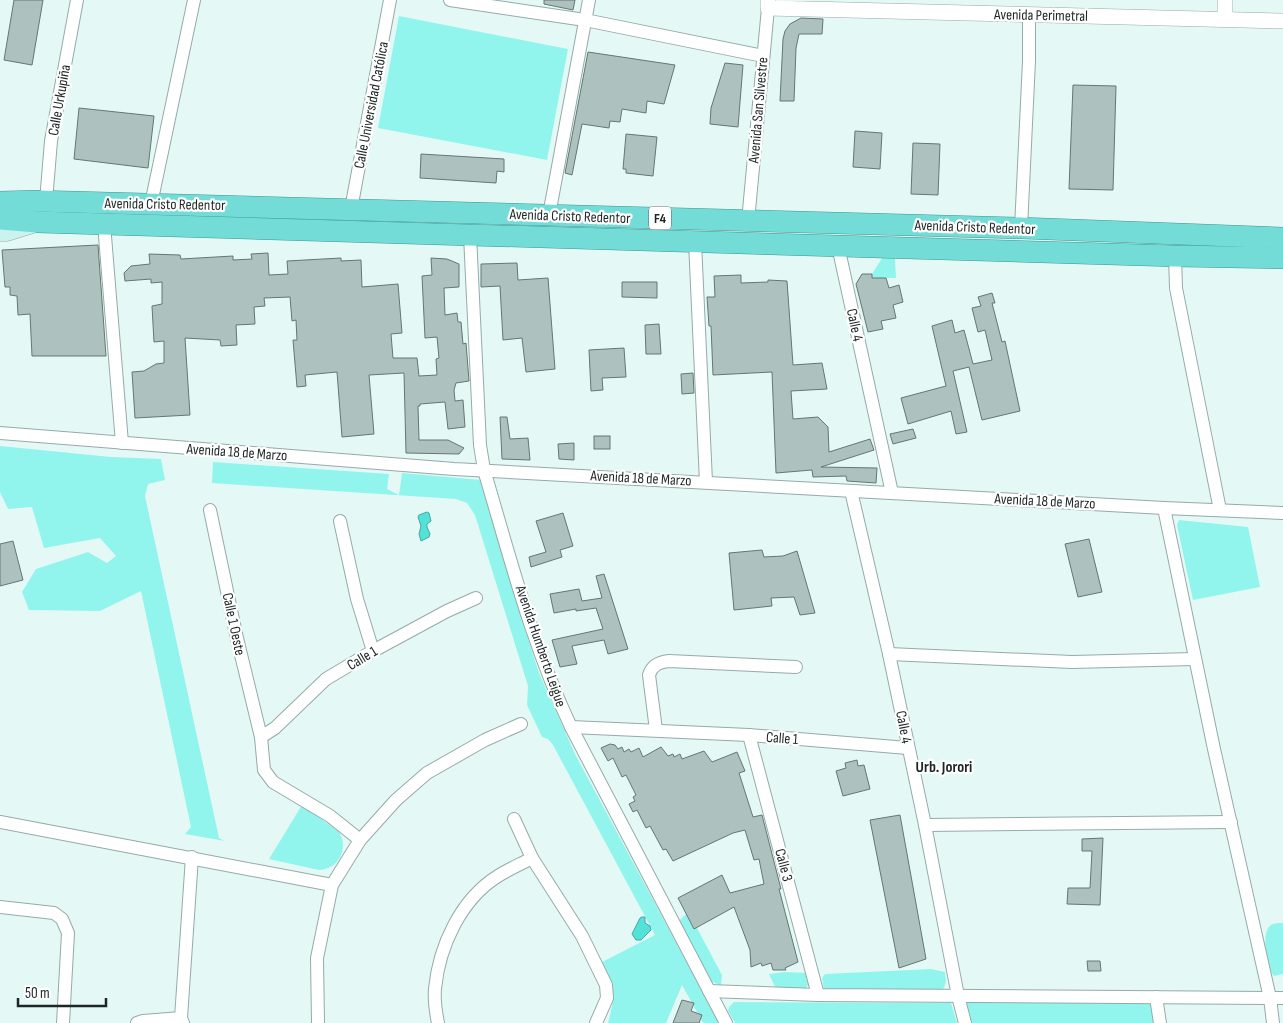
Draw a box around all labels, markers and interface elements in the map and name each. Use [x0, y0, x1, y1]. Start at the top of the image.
street label: Avenida Perimetral [993, 5, 1088, 26]
street label: Calle Universidad Católica [350, 40, 393, 170]
street label: Avenida San Silvestre [744, 56, 773, 165]
street label: Calle Urkupiña [44, 63, 75, 137]
street label: Avenida Cristo Redentor [103, 194, 226, 215]
street label: Avenida Cristo Redentor [508, 205, 631, 228]
road number: F4 [649, 207, 671, 230]
street label: Avenida Cristo Redentor [913, 216, 1036, 239]
street label: Calle 4 [842, 307, 867, 343]
street label: Avenida 18 de Marzo [185, 439, 288, 465]
street label: Avenida 18 de Marzo [589, 466, 692, 491]
street label: Avenida 18 de Marzo [993, 489, 1096, 514]
street label: Avenida Humberto Leigue [510, 582, 570, 709]
street label: Calle 1 Oeste [218, 591, 249, 657]
street label: Calle 1 [344, 642, 382, 675]
street label: Calle 4 [891, 709, 916, 745]
street label: Calle 1 [765, 728, 799, 749]
district label: Urb. Jorori [916, 758, 972, 777]
street label: Calle 3 [770, 847, 797, 884]
scale bar [18, 976, 105, 1008]
text: 50 m [25, 984, 50, 1003]

